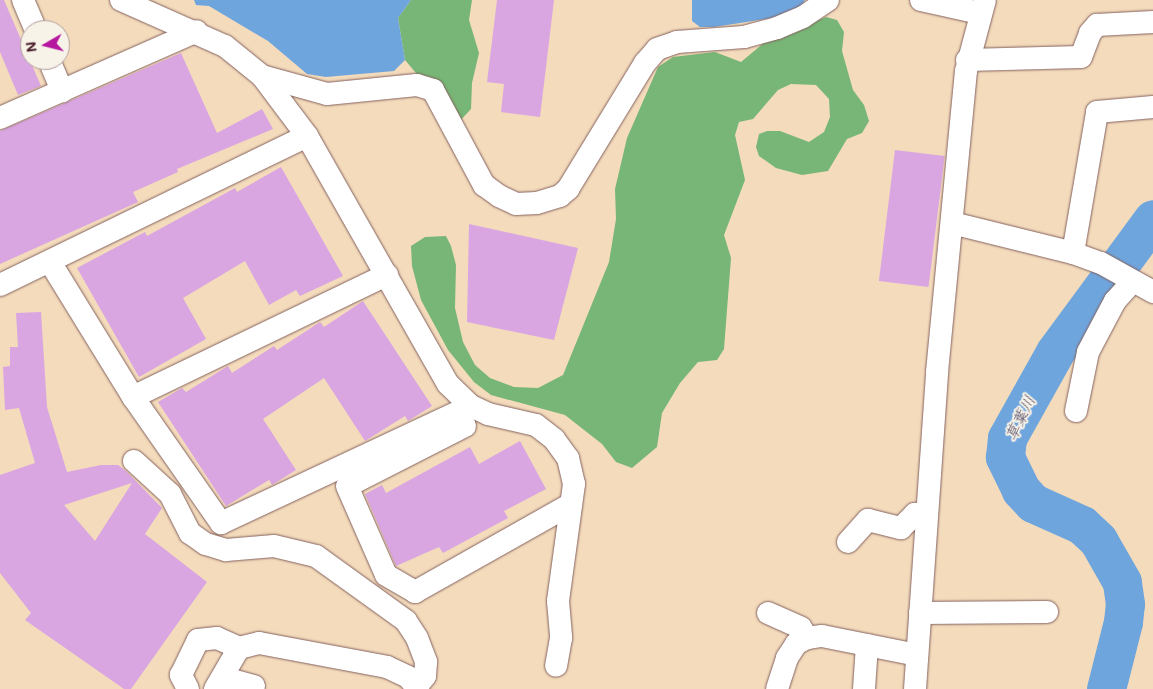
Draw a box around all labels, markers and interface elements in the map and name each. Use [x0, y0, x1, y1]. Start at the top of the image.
north arrow [20, 20, 70, 70]
text: N [20, 40, 41, 54]
water label: 草葉川 [1001, 392, 1039, 444]

